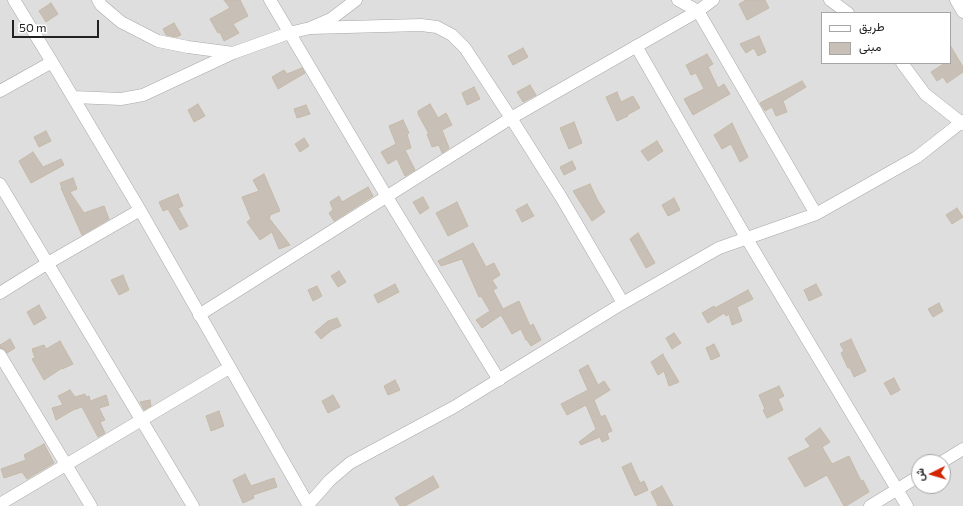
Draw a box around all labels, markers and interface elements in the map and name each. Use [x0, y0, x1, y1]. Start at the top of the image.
scale bar [14, 12, 101, 38]
legend [821, 12, 951, 64]
text: طريق [859, 19, 884, 33]
text: 50 m [19, 20, 47, 34]
text: مبنى [859, 39, 881, 53]
north arrow [911, 454, 951, 494]
text: ش [912, 468, 927, 482]

